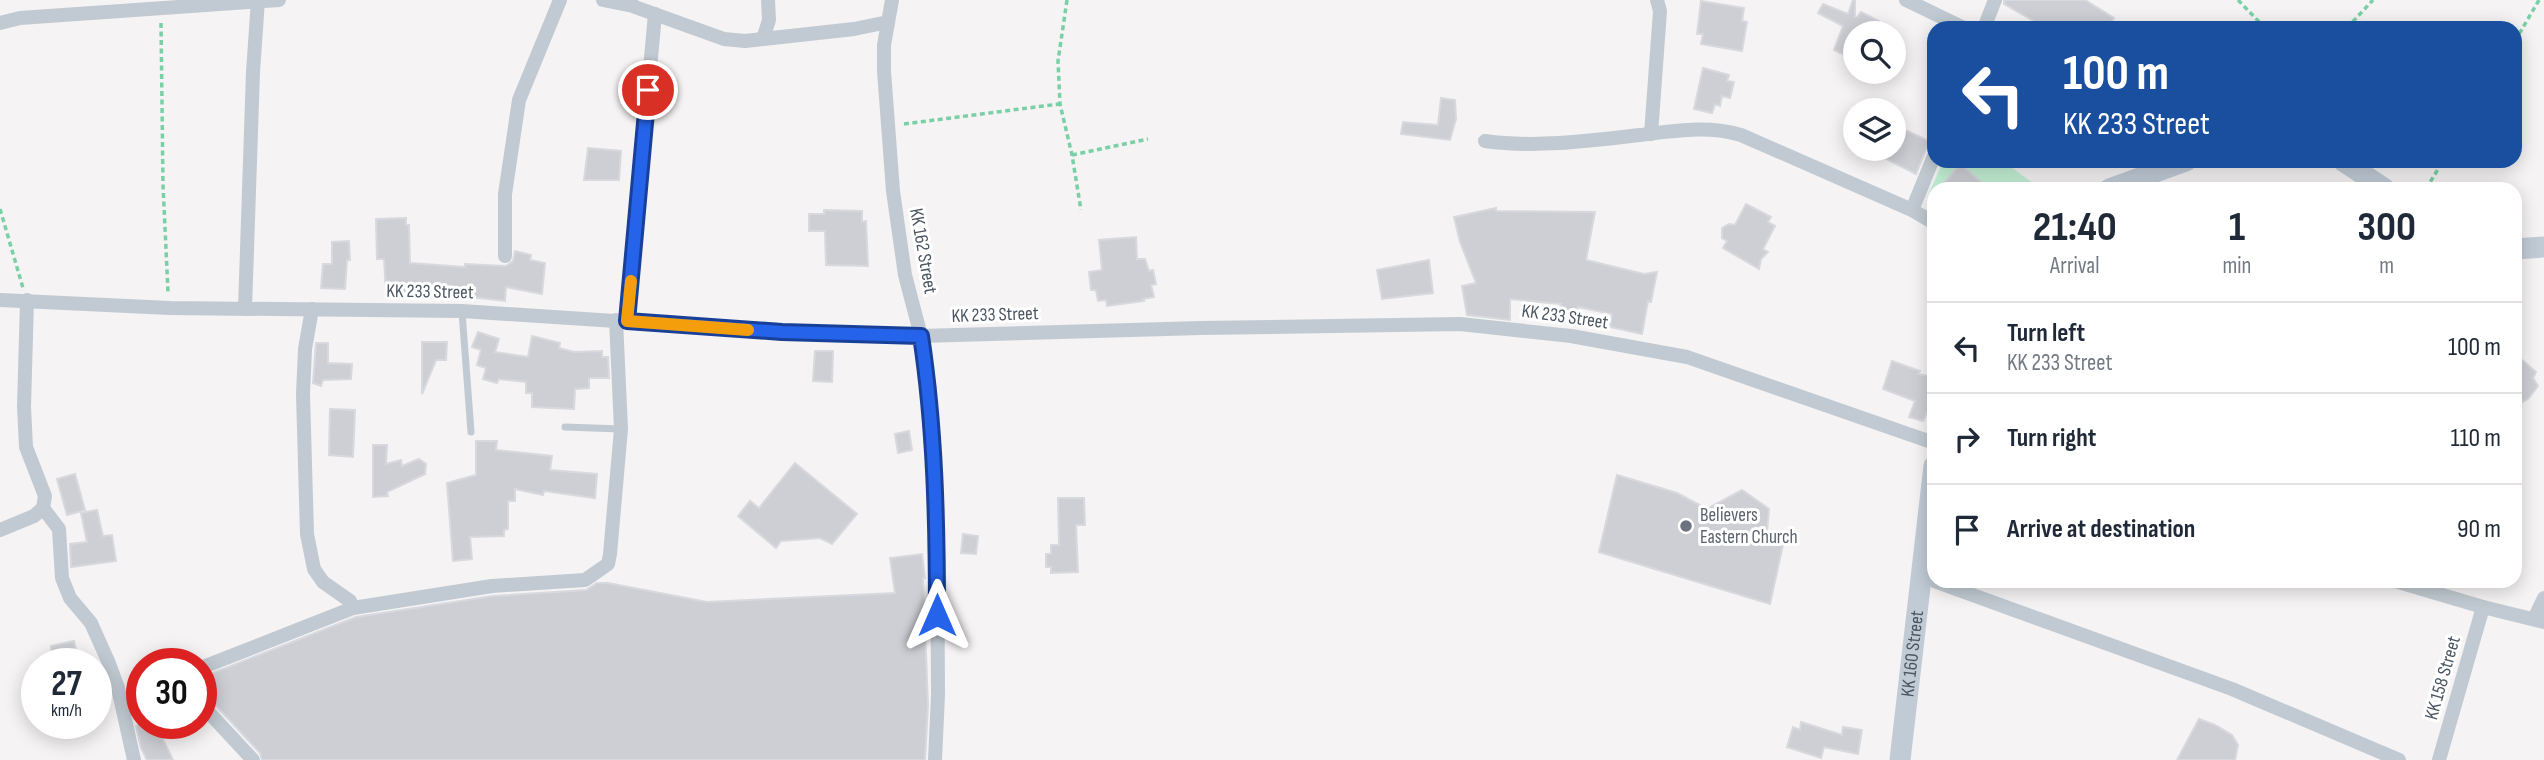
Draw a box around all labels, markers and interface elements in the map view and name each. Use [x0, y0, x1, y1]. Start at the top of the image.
map controls [1843, 21, 1906, 161]
button: search [1843, 21, 1906, 84]
text: 100 m [2063, 45, 2169, 104]
icon: left [1948, 49, 2039, 140]
pin [618, 60, 678, 120]
icon: arrive [629, 71, 667, 109]
button: layers [1843, 98, 1906, 161]
text: KK 233 Street [2063, 105, 2210, 144]
text: 21:40 [2033, 202, 2117, 253]
text: 1 [2229, 202, 2245, 253]
text: 300 [2357, 202, 2416, 253]
street label: KK 162 Street [904, 207, 942, 296]
text: Arrival [2050, 252, 2099, 280]
text: min [2223, 252, 2251, 280]
text: m [2379, 252, 2394, 280]
street label: KK 233 Street [386, 280, 474, 304]
street label: KK 233 Street [1520, 300, 1610, 334]
street label: KK 233 Street [951, 302, 1039, 328]
text: Turn left [2007, 318, 2085, 349]
icon: left [1948, 329, 1986, 367]
text: 100 m [2448, 332, 2501, 363]
text: KK 233 Street [2007, 349, 2112, 377]
icon: right [1948, 420, 1986, 458]
text: Turn right [2007, 423, 2096, 454]
text: 110 m [2450, 423, 2501, 454]
place label: Believers Eastern Church [1700, 504, 1798, 549]
icon: arrive [1948, 511, 1986, 549]
text: Arrive at destination [2007, 514, 2195, 545]
text: 90 m [2457, 514, 2501, 545]
marker: Believers Eastern Church [1678, 518, 1694, 534]
position arrow [900, 578, 974, 652]
street label: KK 160 Street [1896, 609, 1929, 698]
street label: KK 158 Street [2420, 633, 2466, 722]
speed limit sign: 30 [126, 648, 217, 739]
text: 27 [51, 663, 82, 706]
text: km/h [51, 700, 82, 721]

